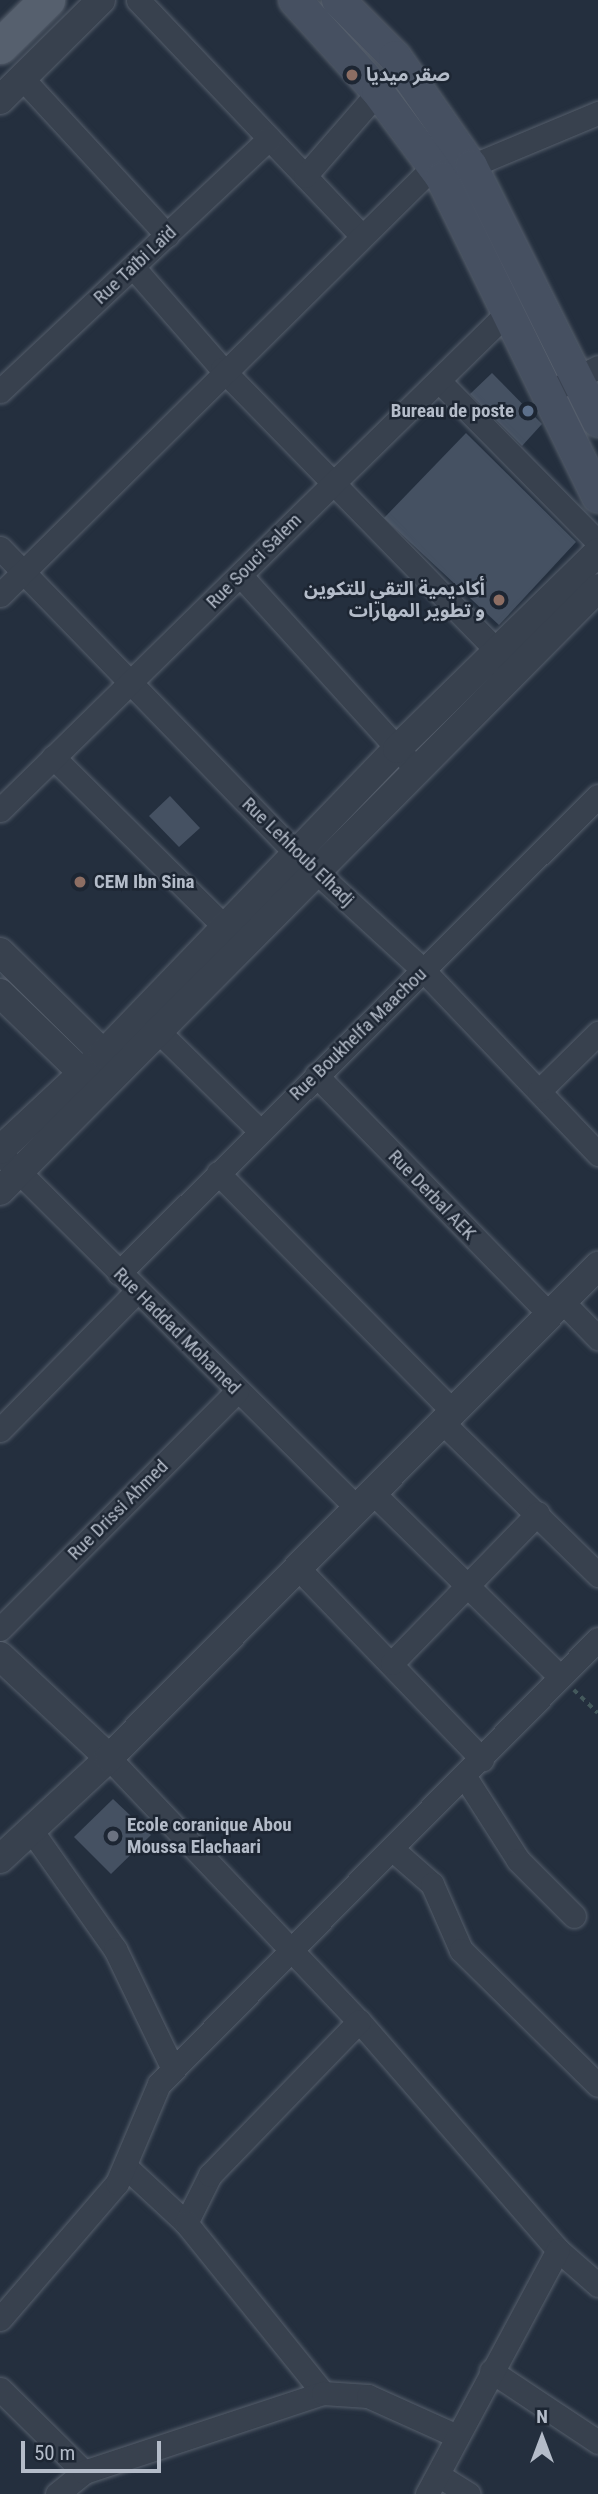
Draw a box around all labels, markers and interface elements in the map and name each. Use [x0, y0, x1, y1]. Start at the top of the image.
place label: صقر ميديا [366, 64, 450, 86]
marker: صقر ميديا [344, 67, 360, 83]
street label: Rue Taïbi Laïd [89, 221, 181, 309]
place label: Bureau de poste [391, 400, 514, 422]
marker: Bureau de poste [520, 403, 536, 419]
street label: Rue Souci Salem [202, 509, 306, 613]
place label: أكاديمية التقي للتكوين و تطوير المهارات [304, 578, 485, 622]
marker: أكاديمية التقي للتكوين و تطوير المهارات [491, 592, 507, 608]
street label: Rue Lehhoub Elhadj [237, 793, 359, 911]
place label: CEM Ibn Sina [94, 871, 195, 893]
marker: CEM Ibn Sina [72, 874, 88, 890]
street label: Rue Boukhelfa Maachou [285, 963, 431, 1105]
street label: Rue Derbal AEK [383, 1145, 481, 1245]
street label: Rue Haddad Mohamed [109, 1263, 245, 1399]
street label: Rue Drissi Ahmed [63, 1455, 173, 1565]
place label: Ecole coranique Abou Moussa Elachaari [127, 1814, 292, 1858]
marker: Ecole coranique Abou Moussa Elachaari [105, 1828, 121, 1844]
north arrow [507, 2403, 577, 2473]
text: N [536, 2405, 548, 2428]
scale bar [24, 2428, 164, 2472]
text: 50 m [34, 2441, 75, 2465]

